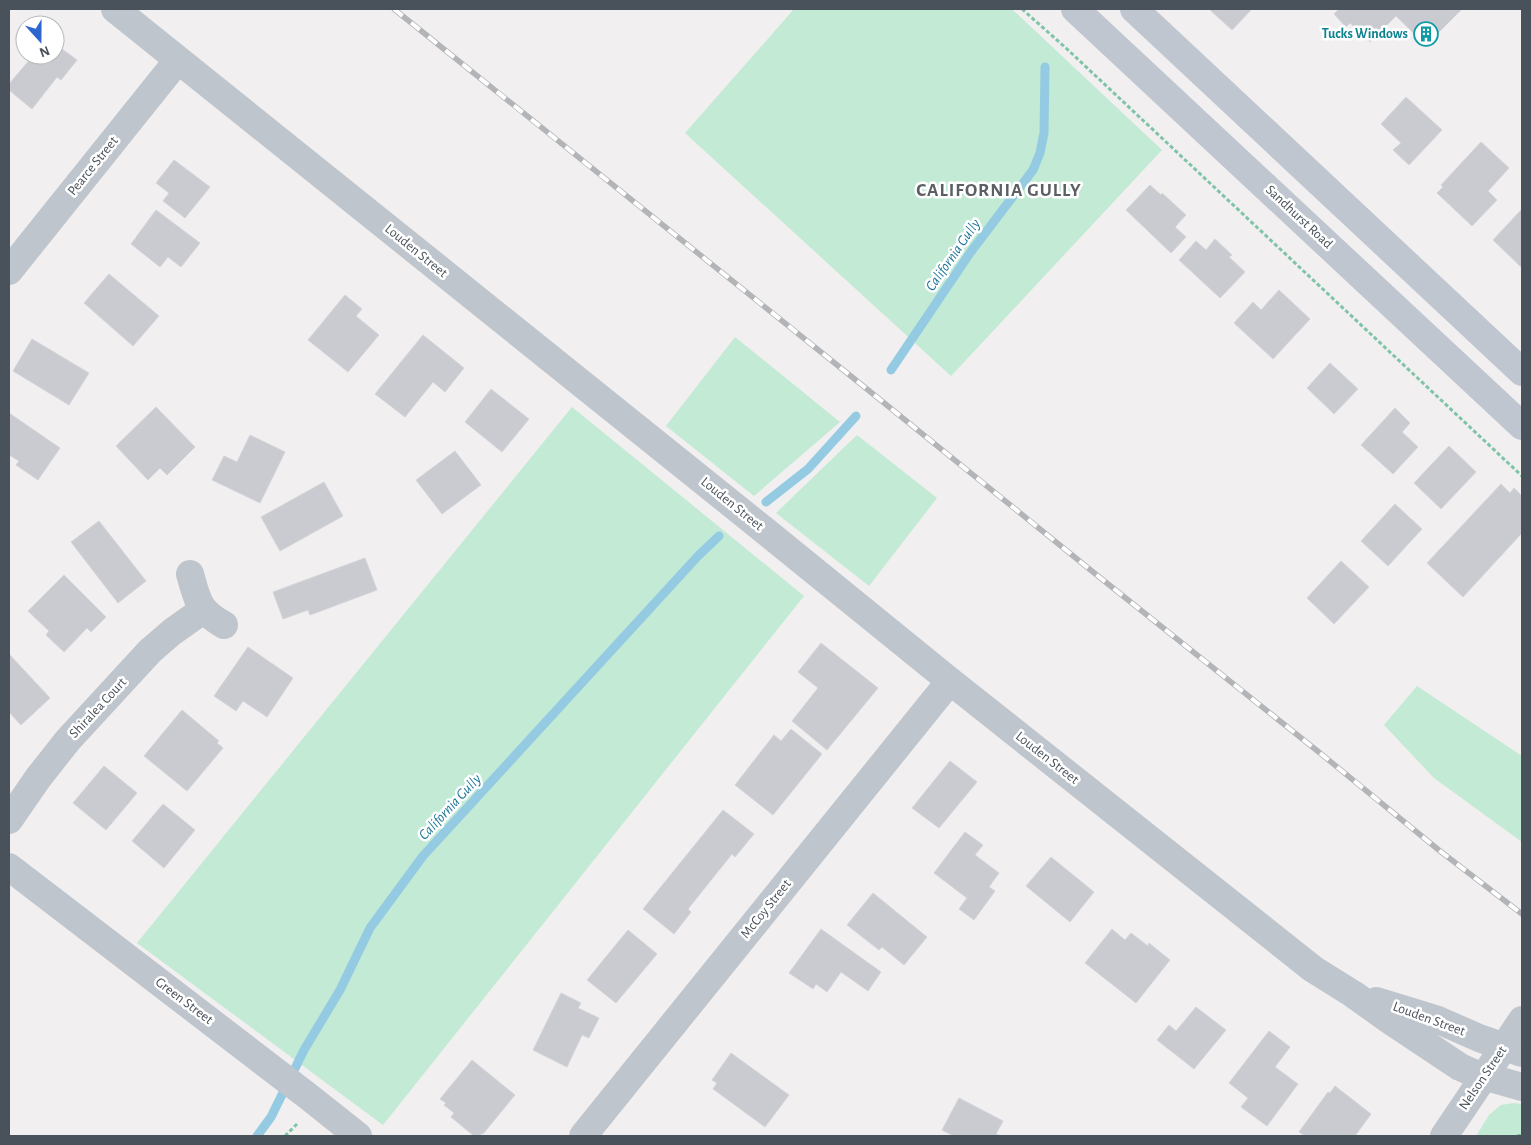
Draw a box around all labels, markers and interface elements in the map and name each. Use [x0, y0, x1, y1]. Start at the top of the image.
north arrow [15, 15, 65, 65]
building icon: Tucks Windows [1413, 21, 1439, 47]
place label: Tucks Windows [1322, 27, 1408, 41]
text: N [37, 43, 51, 59]
street label: Pearce Street [65, 134, 121, 198]
district label: CALIFORNIA GULLY [916, 181, 1082, 200]
street label: Sandhurst Road [1263, 183, 1335, 251]
water label: California Gully [923, 216, 984, 294]
street label: Louden Street [382, 222, 450, 281]
street label: Louden Street [698, 475, 766, 534]
street label: Shiralea Court [67, 675, 130, 741]
street label: Louden Street [1013, 729, 1082, 787]
water label: California Gully [416, 771, 485, 843]
street label: McCoy Street [738, 877, 794, 941]
street label: Green Street [153, 975, 216, 1027]
street label: Louden Street [1391, 999, 1468, 1039]
street label: Nelson Street [1457, 1043, 1510, 1112]

